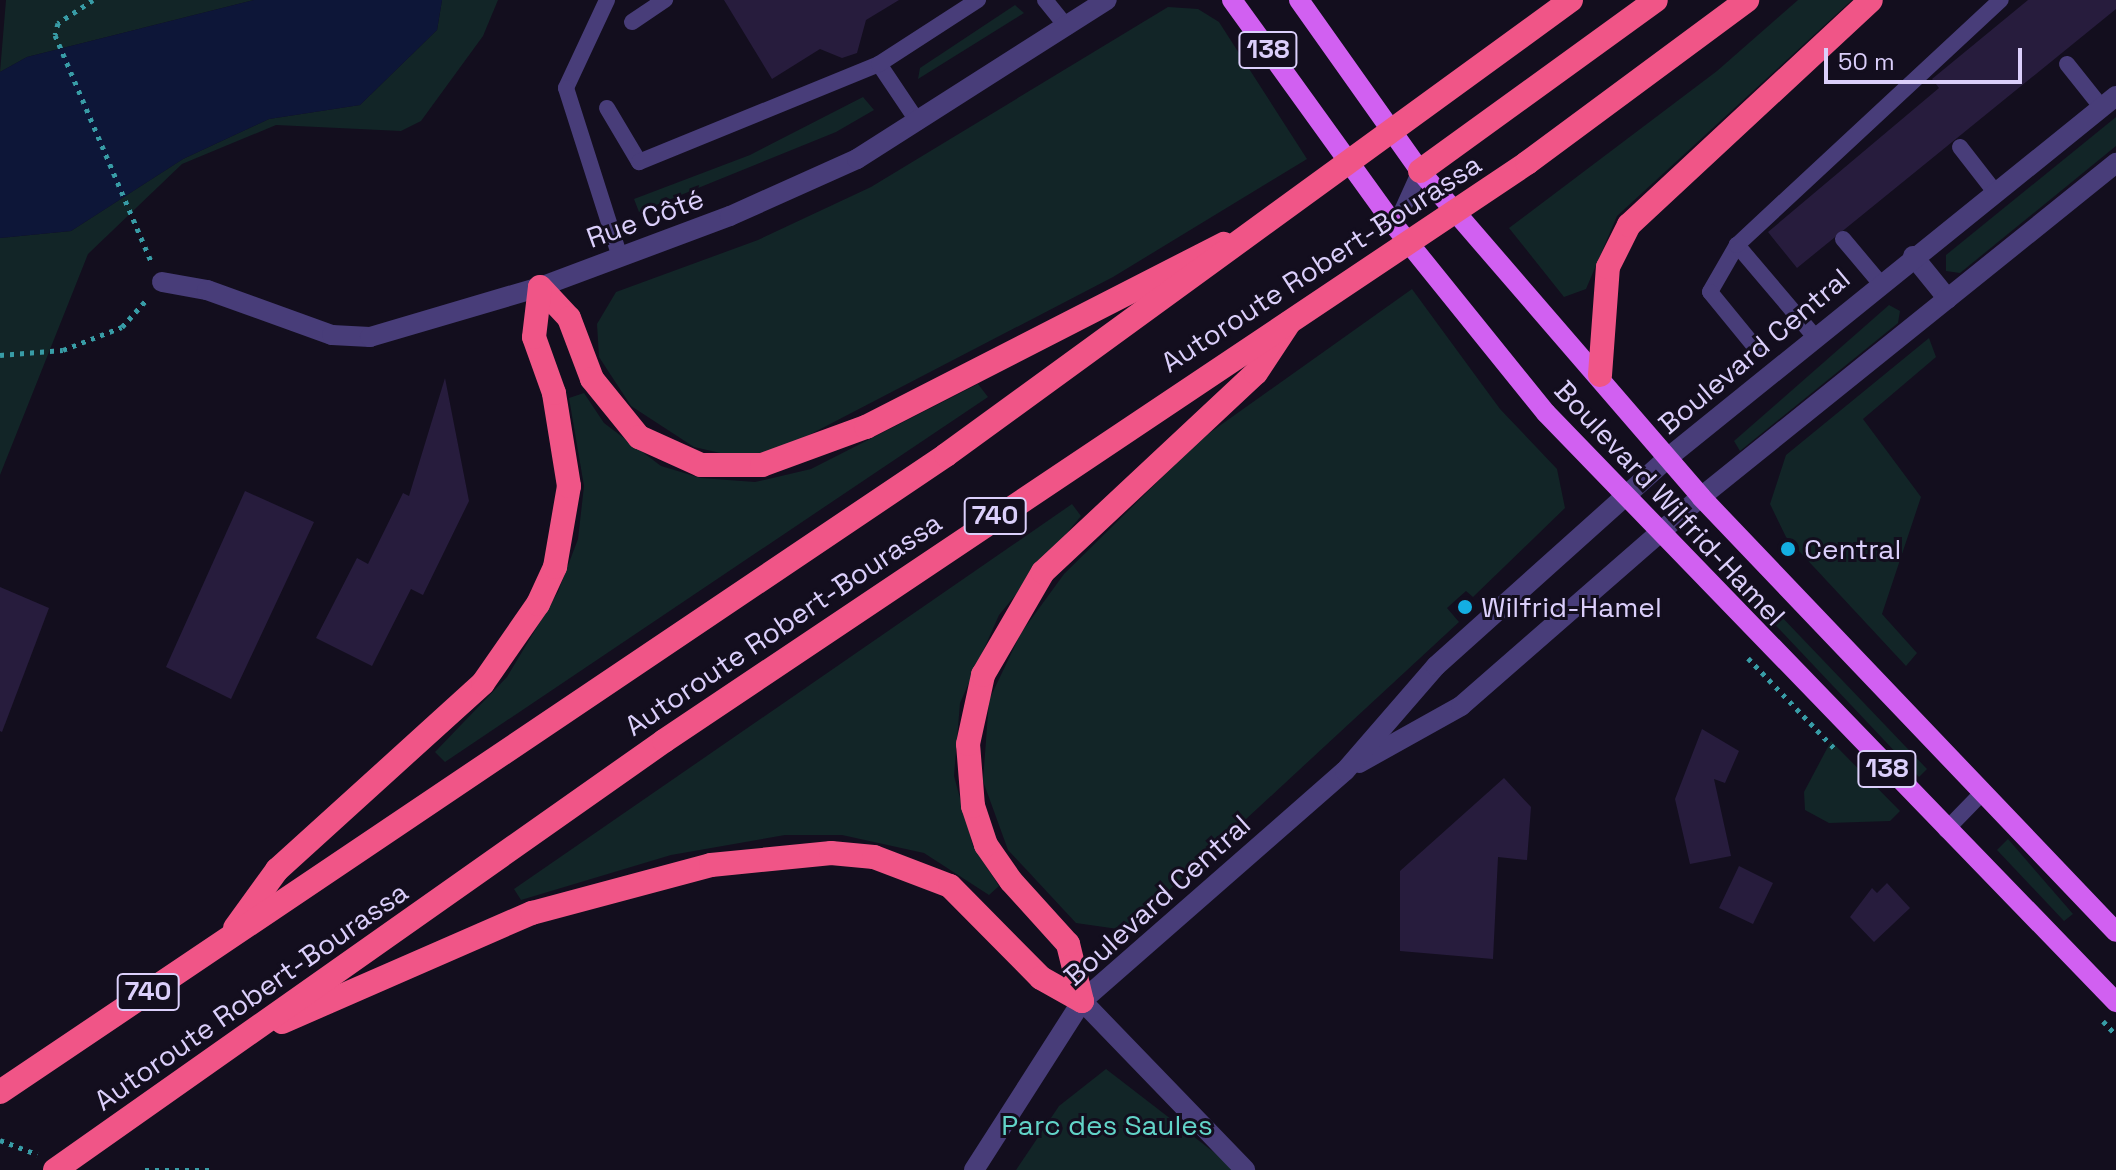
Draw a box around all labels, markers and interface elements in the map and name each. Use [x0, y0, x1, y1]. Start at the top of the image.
road number: 138 [1238, 28, 1298, 72]
scale bar [1828, 32, 2026, 82]
text: 50 m [1838, 46, 1895, 77]
street label: Autoroute Robert-Bourassa [1155, 147, 1487, 379]
street label: Rue Côté [582, 181, 708, 255]
street label: Boulevard Central [1652, 261, 1856, 441]
street label: Boulevard Wilfrid-Hamel [1548, 374, 1792, 632]
road number: 740 [963, 494, 1027, 538]
street label: Autoroute Robert-Bourassa [618, 505, 948, 743]
place label: Central [1804, 532, 1901, 566]
marker: Central [1779, 540, 1797, 558]
place label: Wilfrid-Hamel [1481, 590, 1662, 624]
marker: Wilfrid-Hamel [1456, 598, 1474, 616]
road number: 138 [1857, 747, 1917, 791]
street label: Boulevard Central [1057, 808, 1257, 992]
street label: Autoroute Robert-Bourassa [88, 875, 414, 1117]
road number: 740 [116, 970, 180, 1014]
park label: Parc des Saules [1001, 1108, 1213, 1142]

